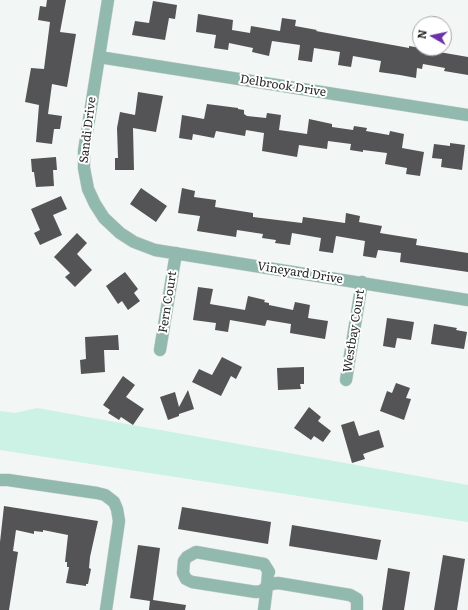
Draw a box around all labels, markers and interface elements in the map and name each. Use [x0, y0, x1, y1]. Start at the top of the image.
north arrow [412, 16, 452, 56]
text: N [413, 28, 430, 40]
street label: Delbrook Drive [239, 72, 327, 100]
street label: Sandi Drive [77, 96, 99, 164]
street label: Vineyard Drive [256, 259, 344, 287]
street label: Fern Court [156, 270, 180, 334]
street label: Westbay Court [340, 288, 368, 374]

